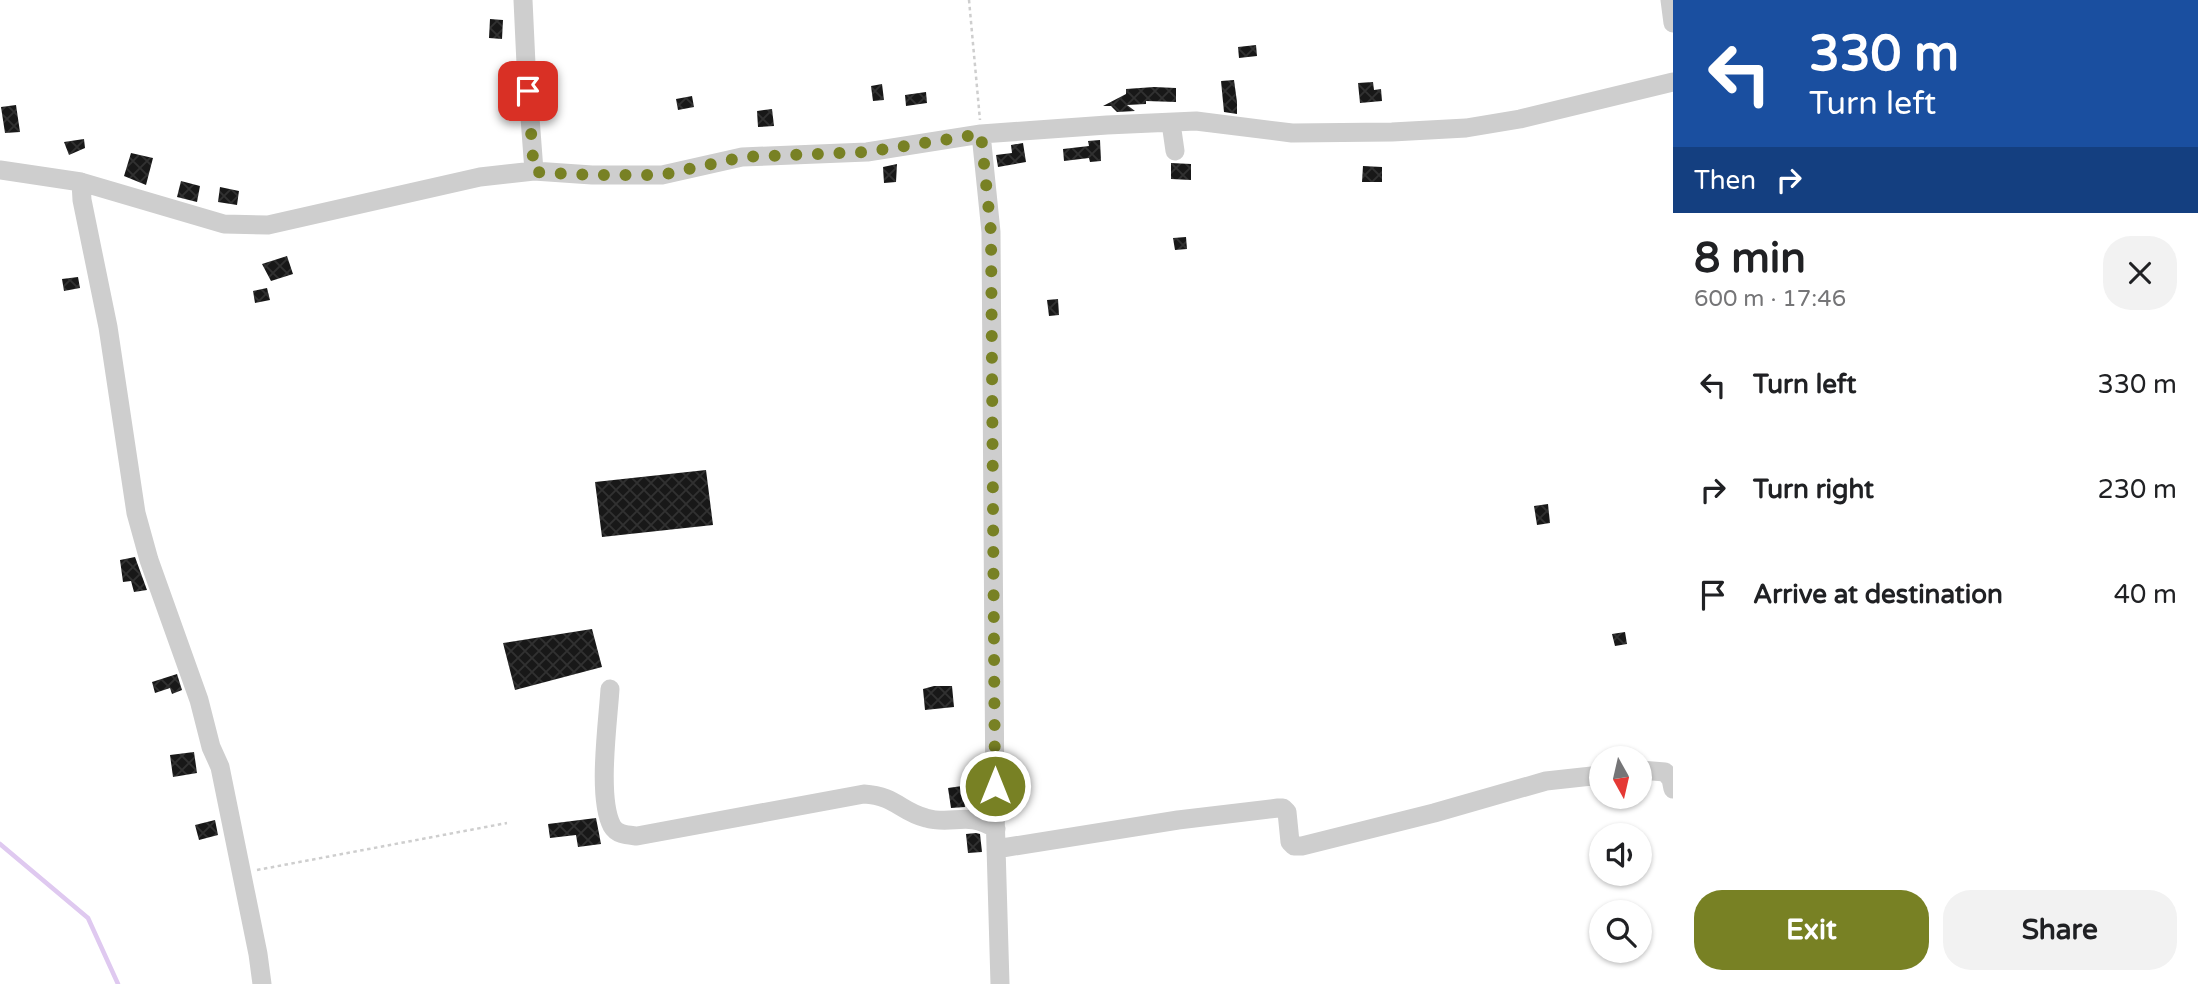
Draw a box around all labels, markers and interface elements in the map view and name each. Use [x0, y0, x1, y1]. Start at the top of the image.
text: 330 m [1809, 25, 1959, 84]
icon: left [1694, 28, 1785, 119]
pin [498, 61, 558, 121]
icon: arrive [509, 72, 547, 110]
text: Turn left [1809, 85, 1936, 123]
icon: right [1770, 161, 1808, 199]
text: Then [1694, 165, 1756, 196]
text: 8 min [1694, 233, 1806, 284]
button: close [2103, 236, 2177, 310]
text: 600 m · 17:46 [1694, 285, 1846, 313]
icon: left [1694, 366, 1732, 404]
text: Turn left [1753, 369, 1856, 400]
text: 330 m [2097, 369, 2177, 400]
icon: right [1694, 471, 1732, 509]
text: Turn right [1753, 474, 1874, 505]
text: 230 m [2097, 474, 2177, 505]
icon: arrive [1694, 576, 1732, 614]
text: Arrive at destination [1753, 579, 2003, 610]
text: 40 m [2114, 579, 2177, 610]
north arrow [1589, 746, 1652, 808]
map controls [1589, 746, 1652, 963]
position arrow [958, 749, 1032, 823]
button: sound [1589, 823, 1652, 886]
button: Exit [1694, 890, 1929, 970]
button: Share [1943, 890, 2177, 970]
button: search [1589, 900, 1652, 963]

